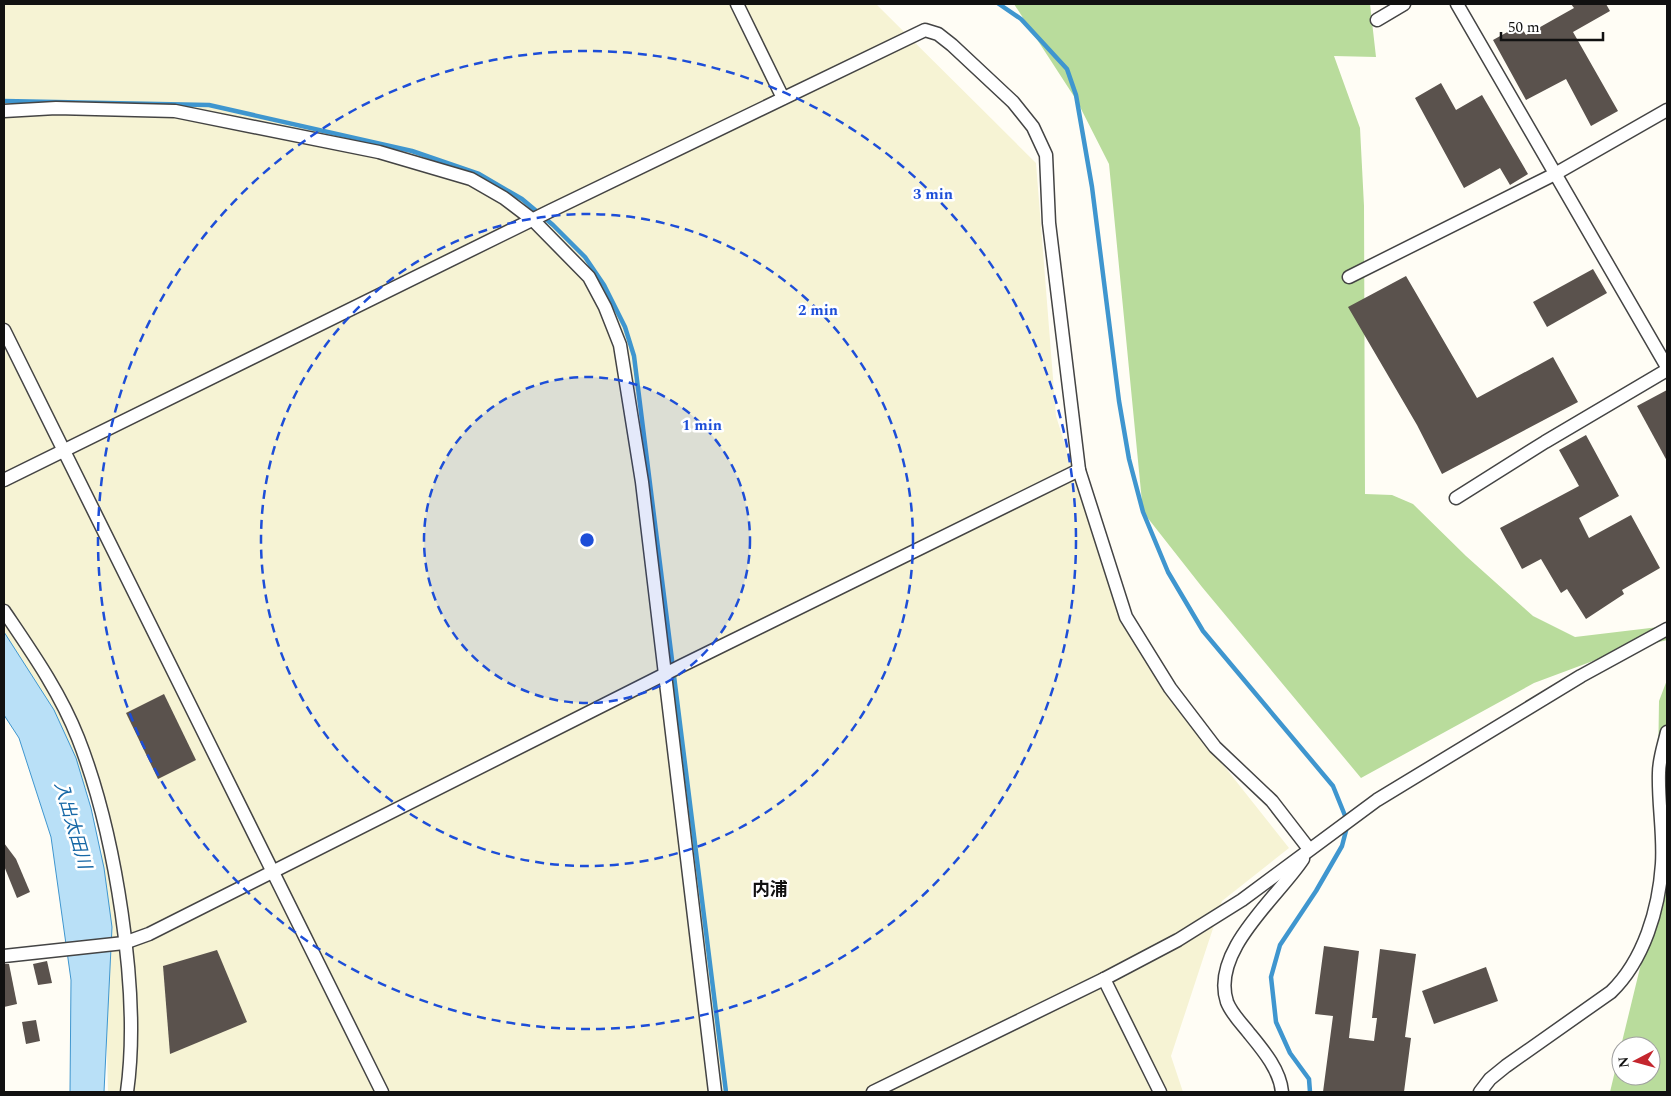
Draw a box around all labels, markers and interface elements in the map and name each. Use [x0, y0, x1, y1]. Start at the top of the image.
scale bar [1501, 10, 1604, 42]
text: 50 m [1508, 16, 1540, 39]
text: 3 min [913, 183, 953, 206]
text: 2 min [798, 299, 838, 322]
text: 1 min [682, 414, 722, 437]
centre of rings [578, 531, 596, 549]
water label: 入出太田川 [47, 778, 98, 874]
district label: 内浦 [752, 876, 788, 903]
north arrow [1611, 1036, 1661, 1086]
text: N [1613, 1056, 1635, 1069]

